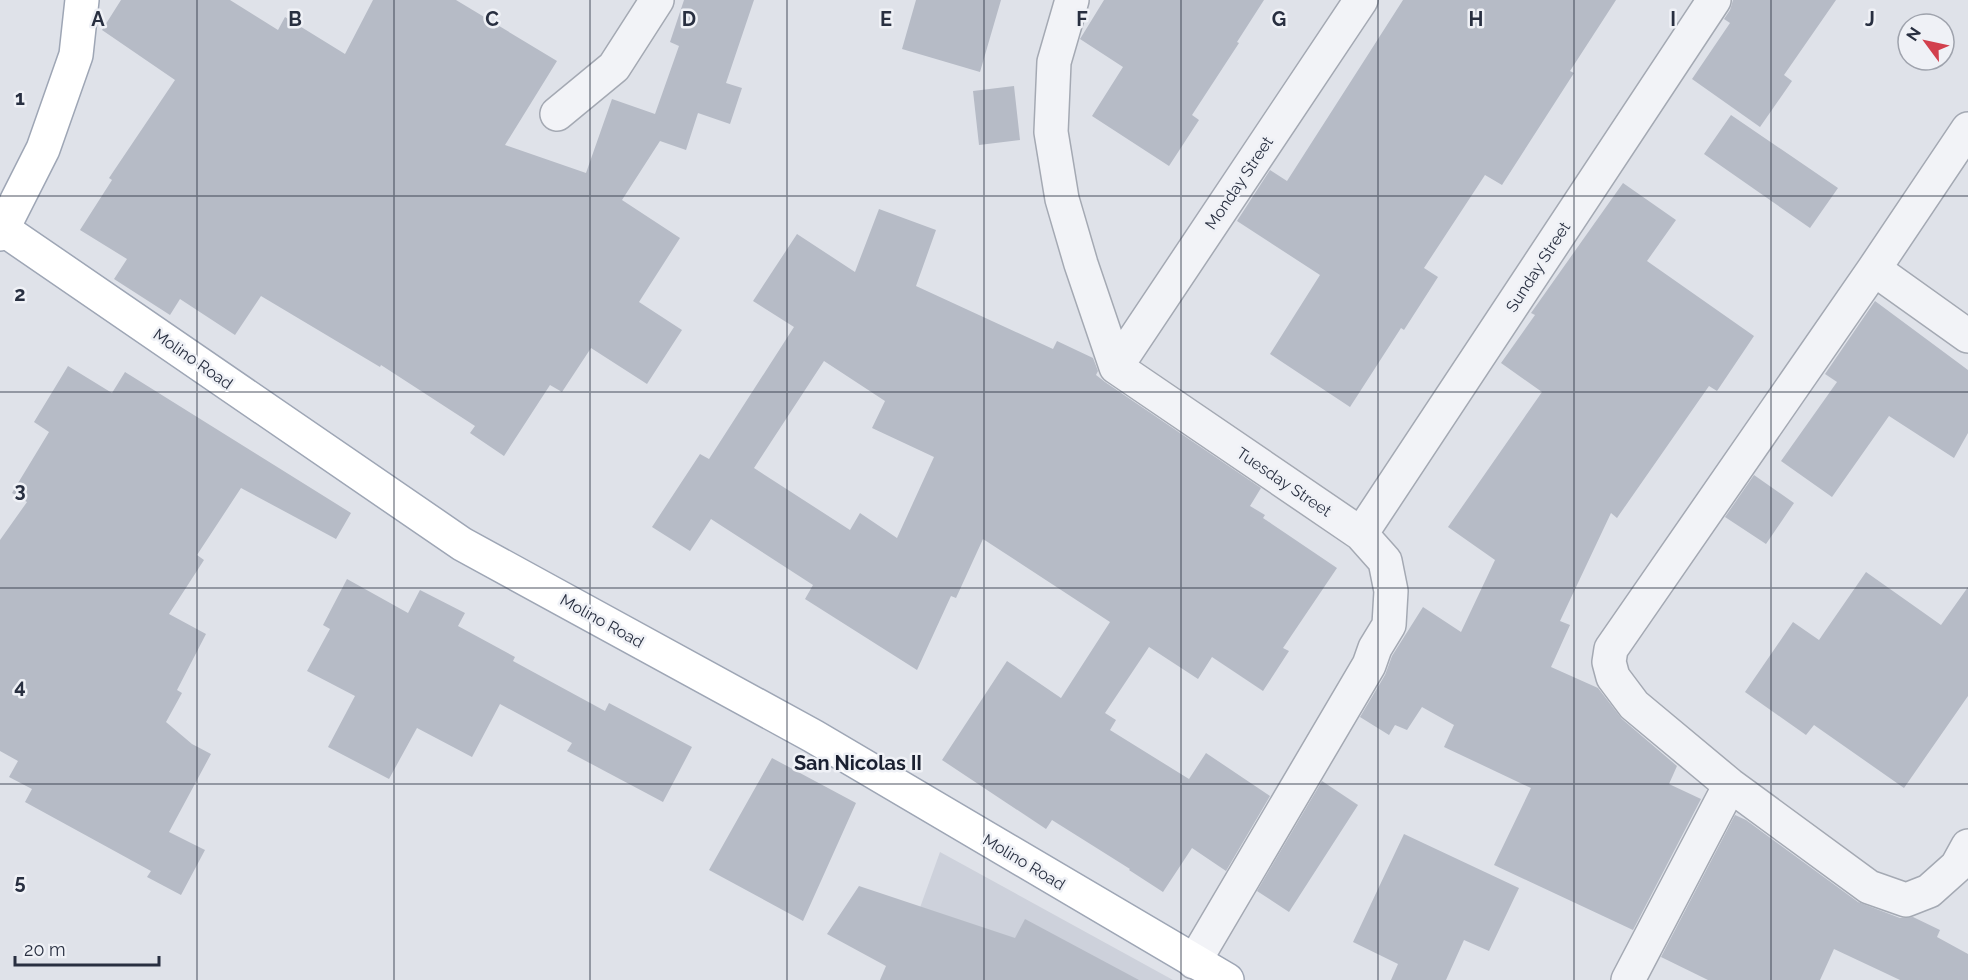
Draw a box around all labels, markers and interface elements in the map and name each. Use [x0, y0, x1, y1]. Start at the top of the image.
text: A [91, 7, 105, 31]
text: B [288, 7, 302, 31]
text: C [485, 7, 499, 31]
text: D [682, 7, 696, 31]
text: E [880, 7, 892, 31]
text: F [1076, 7, 1088, 31]
text: G [1272, 7, 1286, 31]
text: H [1469, 7, 1483, 31]
text: I [1670, 7, 1676, 31]
text: J [1865, 7, 1875, 31]
north arrow [1896, 12, 1956, 72]
text: N [1903, 24, 1925, 44]
text: 1 [15, 86, 25, 110]
street label: Monday Street [1201, 132, 1277, 233]
street label: Sunday Street [1502, 218, 1575, 316]
text: 2 [14, 282, 26, 306]
street label: Molino Road [150, 325, 236, 393]
street label: Tuesday Street [1233, 443, 1335, 521]
text: 3 [14, 478, 26, 502]
street label: Molino Road [557, 590, 647, 652]
text: 4 [14, 674, 26, 698]
district label: San Nicolas II [794, 751, 922, 775]
street label: Molino Road [979, 830, 1069, 894]
text: 5 [14, 870, 26, 894]
scale bar [15, 929, 159, 967]
text: 20 m [24, 939, 66, 960]

